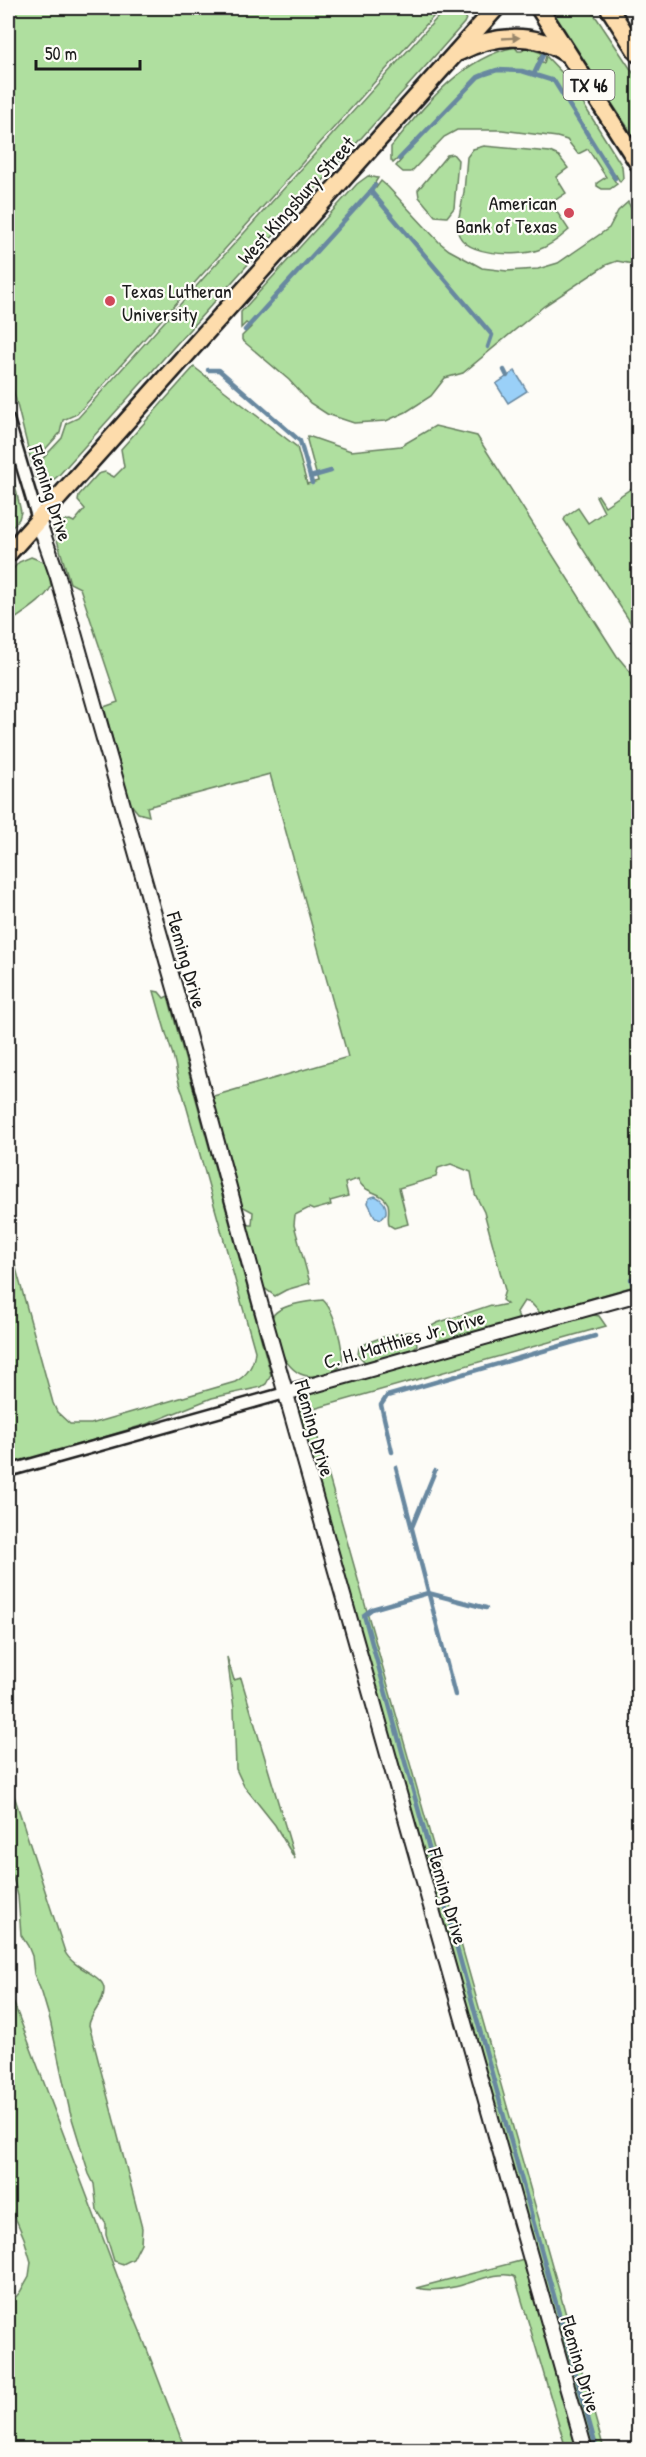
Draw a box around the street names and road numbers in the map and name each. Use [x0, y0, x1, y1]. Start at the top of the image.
road number: TX 46 [564, 70, 614, 100]
street label: West Kingsbury Street [231, 129, 362, 270]
street label: Fleming Drive [23, 441, 79, 544]
street label: Fleming Drive [160, 908, 214, 1011]
street label: C. H. Matthies Jr. Drive [320, 1303, 488, 1375]
street label: Fleming Drive [288, 1376, 342, 1479]
street label: Fleming Drive [421, 1844, 475, 1947]
street label: Fleming Drive [554, 2312, 608, 2415]

